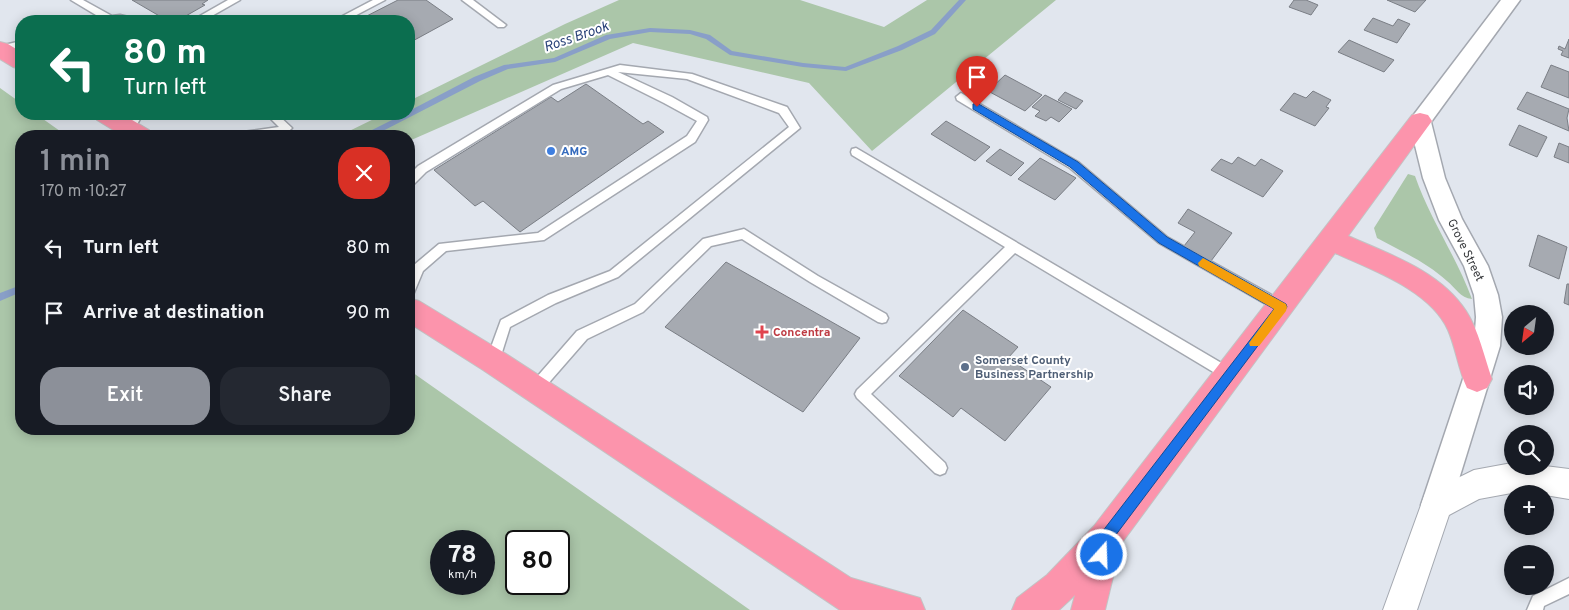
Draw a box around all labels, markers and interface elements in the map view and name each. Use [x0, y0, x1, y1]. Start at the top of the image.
water label: Ross Brook [542, 18, 612, 56]
text: 80 m [123, 32, 207, 76]
icon: left [40, 35, 105, 100]
pin [956, 56, 998, 107]
icon: arrive [963, 63, 991, 91]
text: Turn left [123, 75, 206, 102]
text: 1 min [40, 144, 111, 181]
place label: AMG [561, 144, 587, 160]
marker: AMG [545, 145, 557, 157]
button: close [338, 147, 390, 199]
text: 170 m · 10:27 [40, 182, 127, 202]
street label: Grove Street [1443, 217, 1487, 284]
icon: left [40, 234, 68, 262]
text: Turn left [83, 236, 159, 260]
text: 80 m [346, 236, 390, 260]
icon: arrive [40, 299, 68, 327]
text: Arrive at destination [83, 301, 264, 325]
text: 90 m [346, 301, 390, 325]
north arrow [1504, 305, 1554, 355]
map controls [1504, 305, 1554, 595]
marker: Concentra [755, 325, 769, 339]
place label: Concentra [773, 325, 830, 341]
place label: Somerset County Business Partnership [975, 353, 1094, 383]
marker: Somerset County Business Partnership [959, 361, 971, 373]
button: sound [1504, 365, 1554, 415]
button: Exit [40, 367, 210, 425]
button: Share [220, 367, 390, 425]
button: search [1504, 425, 1554, 475]
button: + [1504, 485, 1554, 535]
position arrow [1075, 528, 1127, 580]
speed limit sign: 80 [505, 530, 570, 595]
text: 78 [448, 540, 477, 572]
button: − [1504, 545, 1554, 595]
text: km/h [448, 567, 477, 583]

